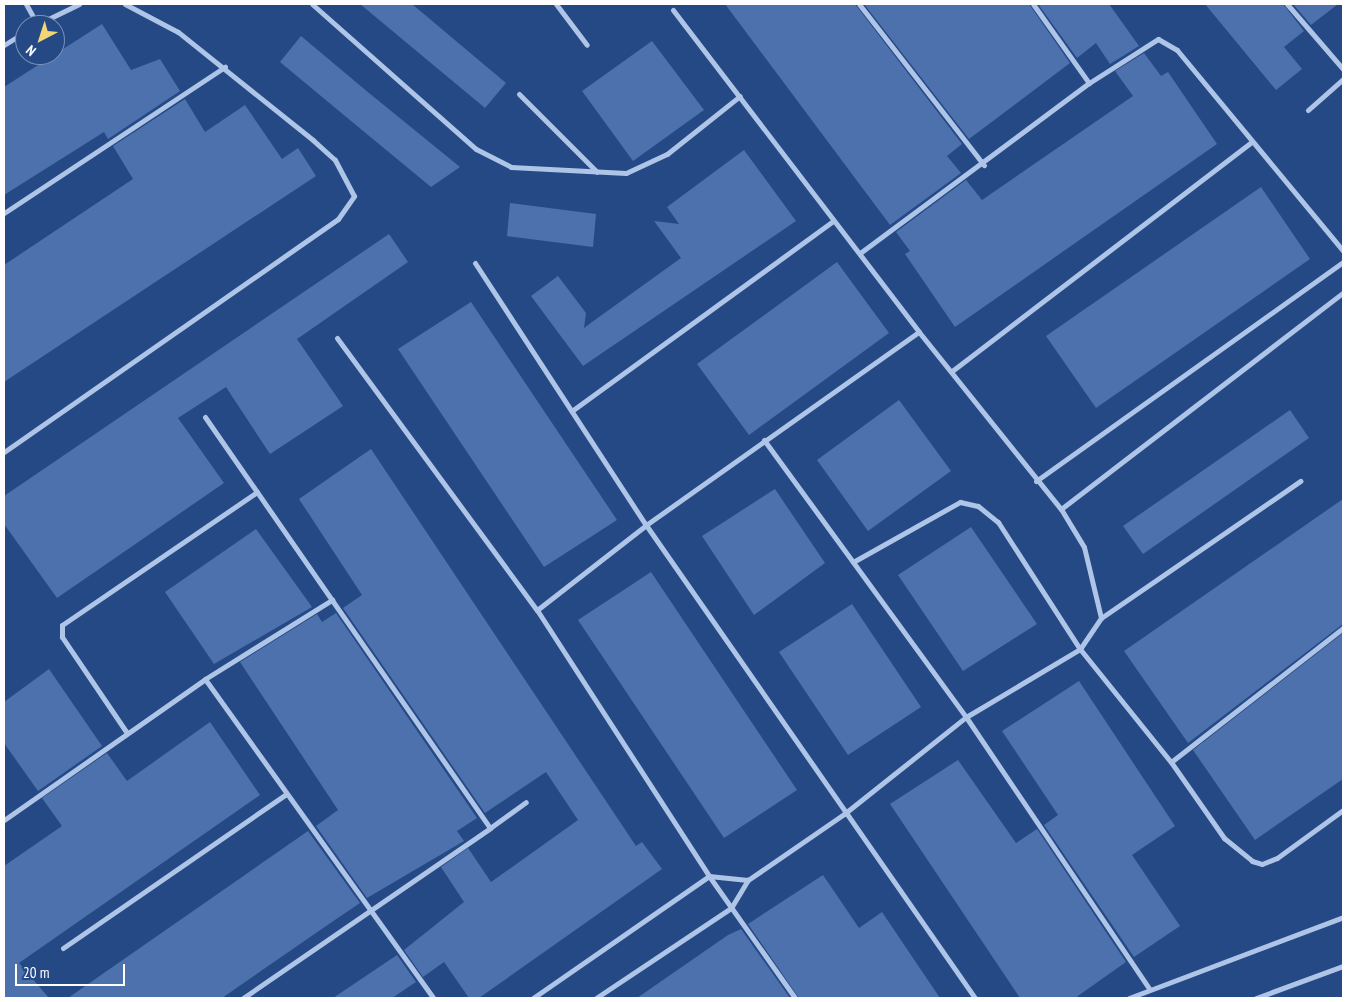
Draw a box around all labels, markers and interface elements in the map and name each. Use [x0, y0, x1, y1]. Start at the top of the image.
north arrow [15, 15, 65, 65]
text: N [22, 41, 40, 60]
scale bar [18, 954, 128, 986]
text: 20 m [23, 963, 49, 982]

